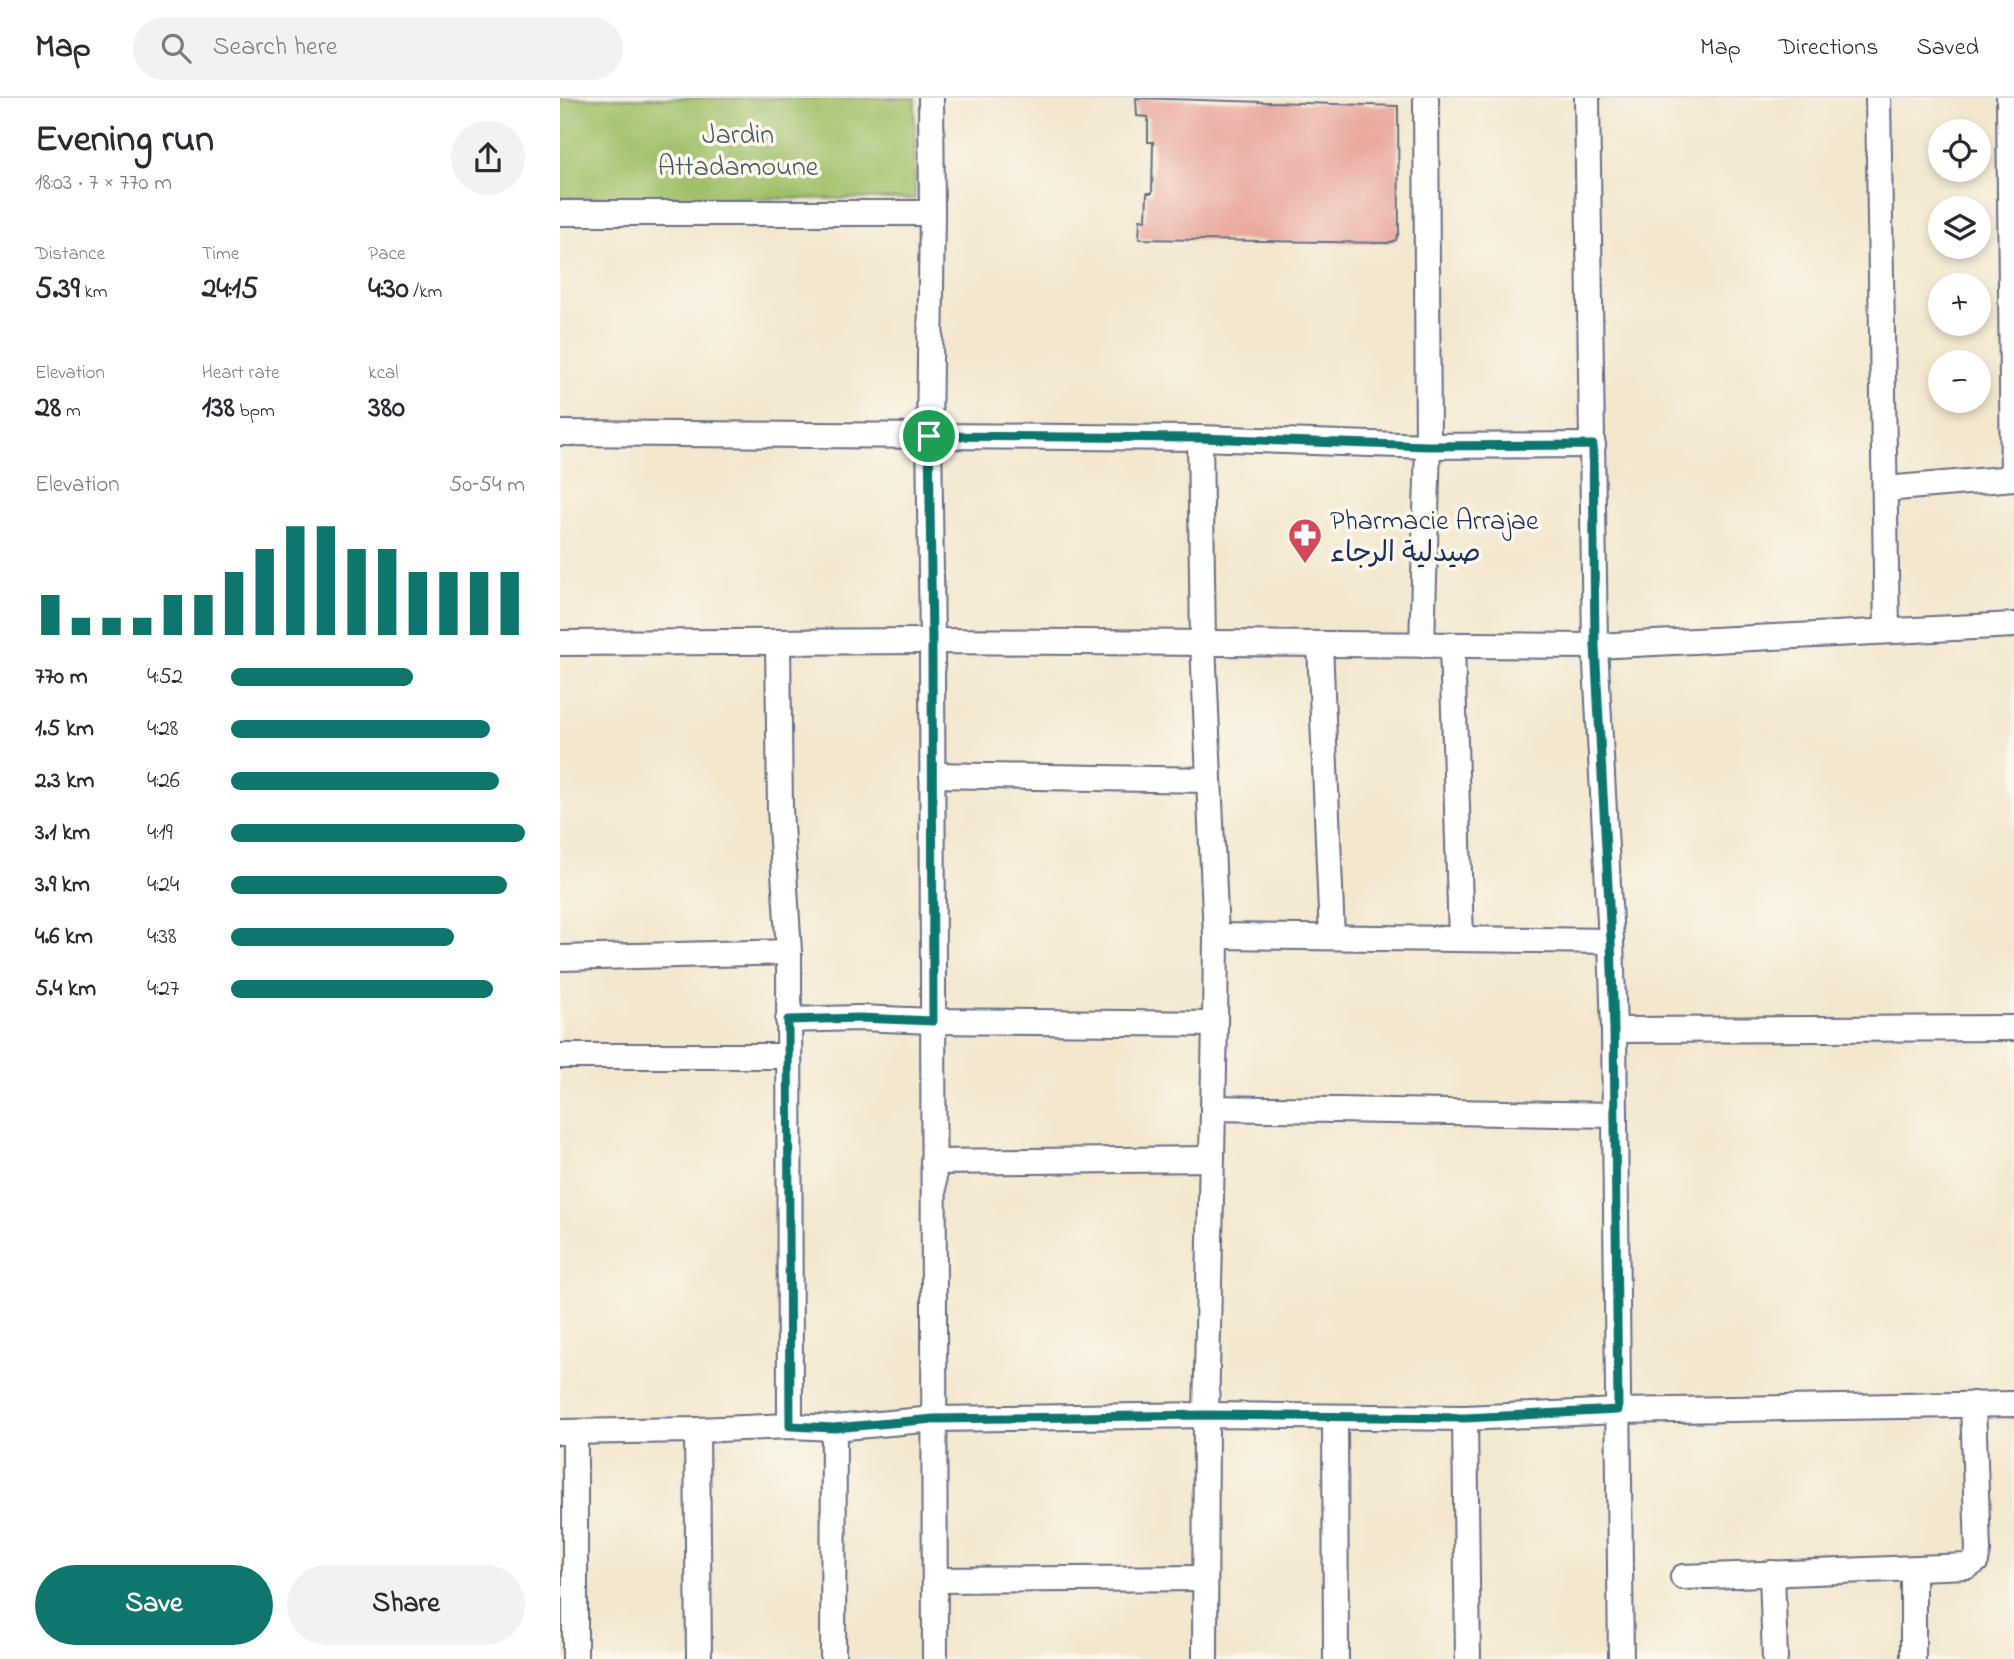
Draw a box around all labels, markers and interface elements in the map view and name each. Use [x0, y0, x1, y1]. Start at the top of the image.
search box [133, 17, 623, 80]
text: Map [35, 24, 91, 72]
icon: search [157, 29, 195, 67]
text: Search here [213, 29, 337, 67]
text: Map [1700, 31, 1741, 66]
text: Directions [1779, 31, 1878, 66]
text: Saved [1916, 31, 1979, 66]
text: Evening run [35, 113, 214, 169]
park label: Jardin Attadamoune [658, 116, 819, 189]
map controls [1928, 119, 1991, 413]
button: locate [1928, 119, 1991, 182]
button: share [451, 121, 525, 195]
text: 18:03 · 7 × 770 m [35, 167, 172, 200]
button: layers [1928, 196, 1991, 259]
text: Distance [35, 241, 105, 268]
text: Time [202, 241, 239, 268]
text: Pace [368, 241, 405, 268]
text: 5.39 [35, 268, 80, 312]
text: 24:15 [202, 268, 258, 312]
text: 4:30 [368, 268, 409, 312]
button: + [1928, 273, 1991, 336]
text: km [80, 279, 108, 306]
text: /km [409, 279, 442, 306]
button: − [1928, 350, 1991, 413]
text: Elevation [35, 360, 105, 387]
text: Heart rate [202, 360, 280, 387]
text: kcal [368, 360, 399, 387]
text: 28 [35, 387, 61, 431]
text: 138 [202, 387, 235, 431]
text: 380 [368, 387, 405, 431]
text: m [61, 398, 81, 425]
text: bpm [235, 398, 275, 425]
pin [899, 406, 959, 466]
icon: arrive [910, 417, 948, 455]
text: Elevation [35, 469, 120, 502]
text: 50–54 m [449, 469, 525, 502]
place label: Pharmacie Arrajae صيدلية الرجاء [1330, 502, 1539, 575]
pharmacy icon: Pharmacie Arrajae صيدلية الرجاء [1286, 516, 1324, 565]
text: 770 m [35, 661, 88, 694]
text: 4:52 [147, 661, 183, 694]
text: 1.5 km [35, 713, 94, 746]
text: 4:28 [147, 713, 179, 746]
text: 2.3 km [35, 765, 94, 798]
text: 4:26 [147, 765, 180, 798]
text: 3.1 km [35, 817, 90, 850]
text: 4:19 [147, 817, 173, 850]
text: 3.9 km [35, 869, 90, 902]
text: 4:24 [147, 869, 179, 902]
text: 4.6 km [35, 921, 93, 954]
text: 4:38 [147, 921, 177, 954]
text: 5.4 km [35, 973, 96, 1006]
text: 4:27 [147, 973, 179, 1006]
button: Save [35, 1565, 273, 1645]
button: Share [287, 1565, 525, 1645]

